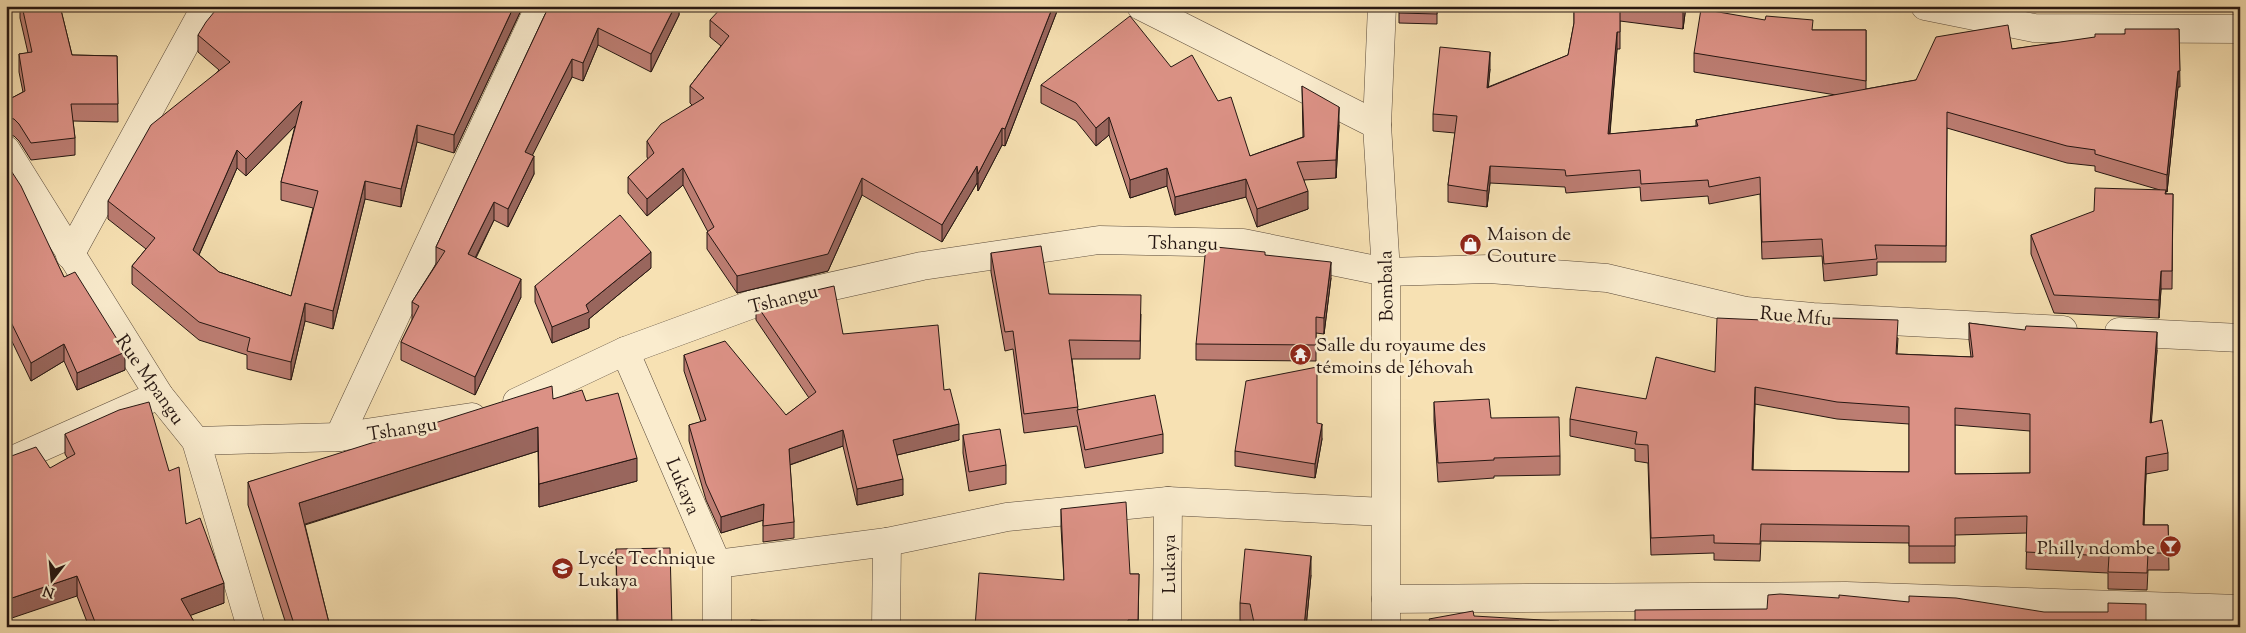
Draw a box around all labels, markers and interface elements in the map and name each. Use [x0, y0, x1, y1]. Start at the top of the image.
place label: Maison de Couture [1487, 222, 1571, 271]
street label: Tshangu [1148, 230, 1218, 259]
shop icon: Maison de Couture [1459, 232, 1483, 256]
street label: Bombala [1373, 250, 1402, 322]
street label: Tshangu [746, 279, 821, 322]
street label: Rue Mfu [1759, 301, 1833, 334]
street label: Rue Mpangu [108, 330, 190, 431]
place label: Salle du royaume des témoins de Jéhovah [1316, 333, 1486, 382]
temple icon: Salle du royaume des témoins de Jéhovah [1288, 343, 1312, 367]
street label: Tshangu [366, 412, 439, 449]
street label: Lukaya [658, 454, 706, 520]
street label: Lukaya [1157, 534, 1184, 594]
bar icon: Philly ndombe [2159, 535, 2183, 559]
place label: Philly ndombe [2037, 536, 2155, 563]
place label: Lycée Technique Lukaya [578, 546, 715, 595]
north arrow [28, 556, 78, 606]
school or university icon: Lycée Technique Lukaya [550, 556, 574, 580]
text: N [41, 579, 57, 602]

